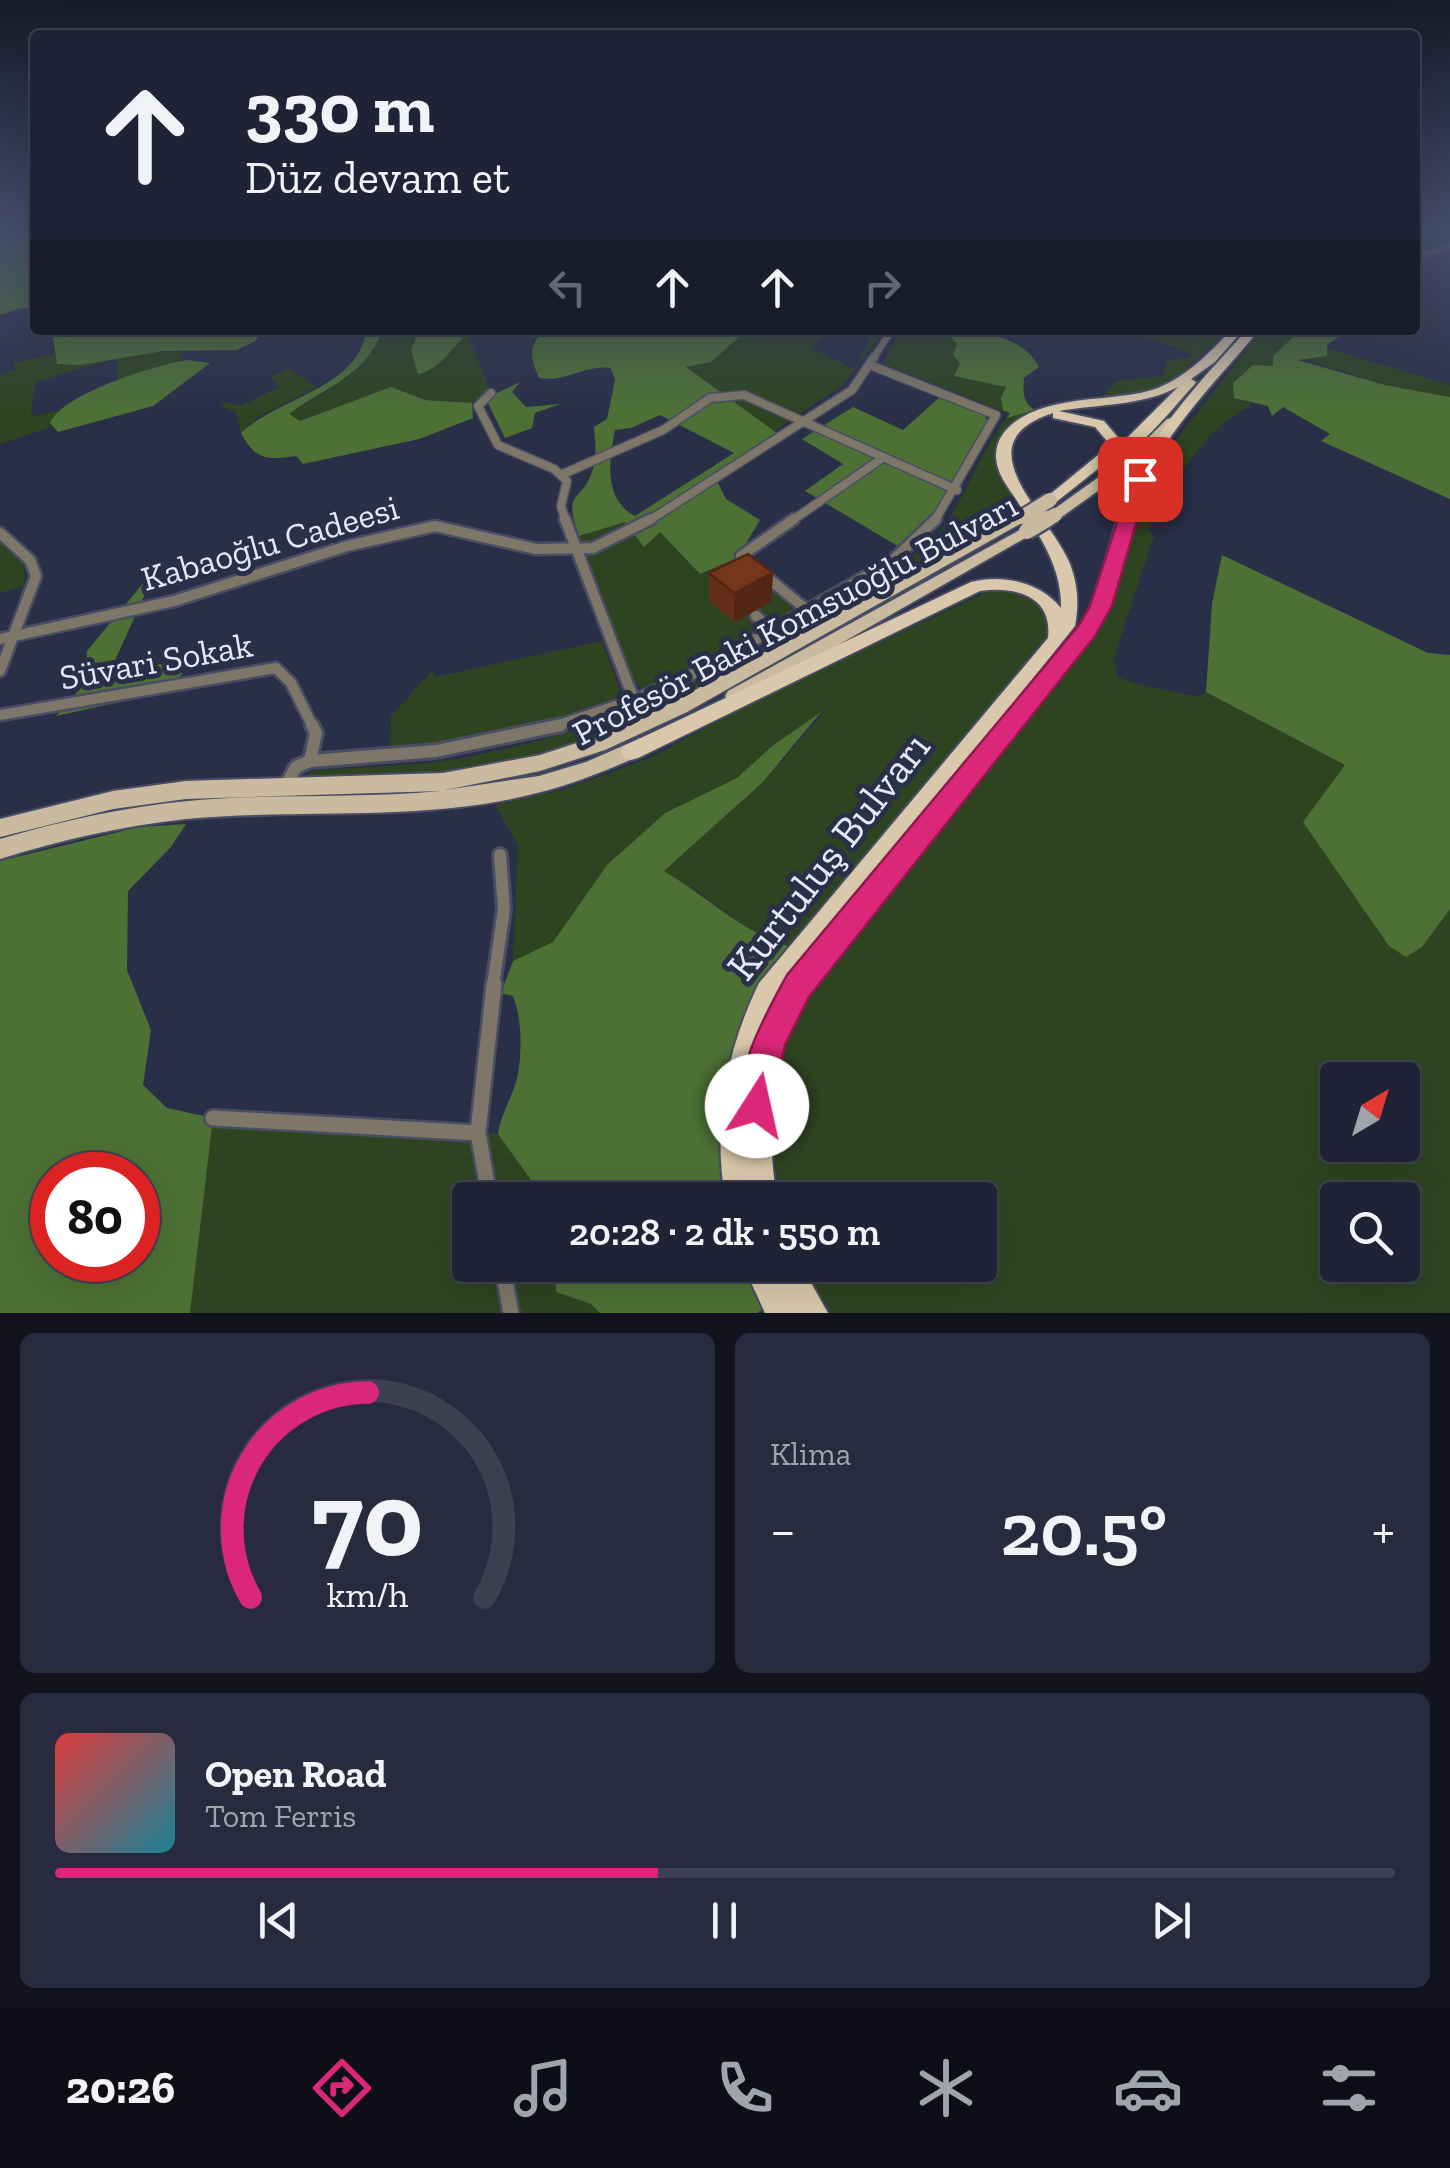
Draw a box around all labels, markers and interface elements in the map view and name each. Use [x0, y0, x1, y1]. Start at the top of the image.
text: 330 m [245, 66, 434, 150]
icon: ahead [80, 70, 210, 200]
text: Düz devam et [245, 151, 510, 205]
icon: left [540, 260, 595, 315]
icon: ahead [645, 260, 700, 315]
icon: ahead [750, 260, 805, 315]
icon: right [855, 260, 910, 315]
pin [1098, 437, 1183, 522]
icon: arrive [1113, 452, 1168, 507]
street label: Profesör Baki Komsuoğlu Bulvarı [566, 484, 1025, 754]
street label: Kabaoğlu Cadeesi [136, 486, 404, 600]
street label: Süvari Sokak [56, 623, 256, 699]
street label: Kurtuluş Bulvarı [715, 722, 941, 990]
position arrow [705, 1054, 809, 1158]
north arrow [1320, 1062, 1420, 1162]
map controls [1320, 1062, 1420, 1282]
speed limit sign: 80 [30, 1152, 160, 1282]
button: search [1320, 1182, 1420, 1282]
text: 20:28 · 2 dk · 550 m [569, 1209, 880, 1255]
text: Klima [770, 1435, 851, 1473]
text: 70 [312, 1457, 423, 1582]
text: 20.5° [1001, 1484, 1167, 1574]
text: − [770, 1497, 796, 1563]
text: + [1372, 1497, 1395, 1563]
text: km/h [327, 1573, 408, 1616]
text: Open Road [205, 1751, 387, 1797]
text: Tom Ferris [205, 1797, 356, 1835]
icon: previous [251, 1893, 306, 1948]
icon: pause [697, 1893, 752, 1948]
icon: next [1144, 1893, 1199, 1948]
icon: directions [307, 2053, 377, 2123]
icon: music [508, 2053, 578, 2123]
icon: phone [710, 2053, 780, 2123]
icon: climate [911, 2053, 981, 2123]
icon: car [1113, 2053, 1183, 2123]
icon: filters [1314, 2053, 1384, 2123]
text: 20:26 [66, 2061, 175, 2115]

